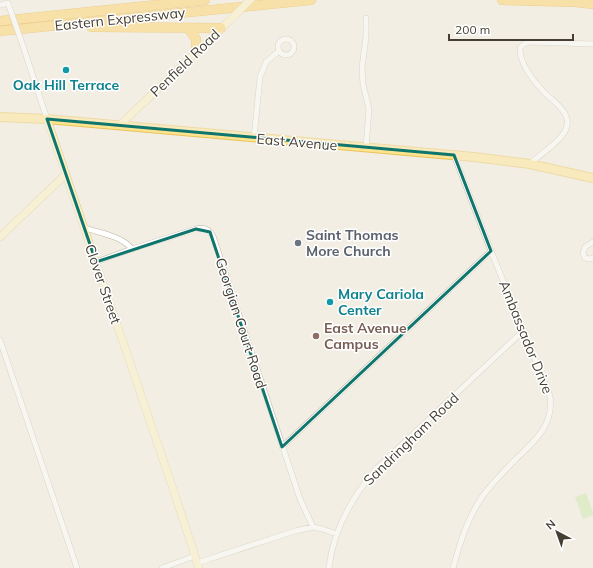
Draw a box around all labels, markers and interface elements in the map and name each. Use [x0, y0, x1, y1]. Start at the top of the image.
street label: Eastern Expressway [54, 3, 187, 35]
scale bar [449, 16, 573, 42]
text: 200 m [455, 22, 490, 37]
street label: Penfield Road [146, 25, 224, 101]
marker: Oak Hill Terrace [61, 65, 71, 75]
place label: Oak Hill Terrace [13, 76, 119, 94]
street label: East Avenue [256, 130, 338, 154]
place label: Saint Thomas More Church [306, 226, 399, 260]
marker: Saint Thomas More Church [293, 238, 303, 248]
street label: Clover Street [81, 242, 125, 326]
street label: Georgian Court Road [211, 255, 271, 391]
street label: Ambassador Drive [495, 278, 557, 396]
place label: Mary Cariola Center [338, 285, 424, 319]
marker: Mary Cariola Center [325, 297, 335, 307]
place label: East Avenue Campus [324, 319, 407, 353]
marker: East Avenue Campus [311, 331, 321, 341]
street label: Sandringham Road [360, 389, 462, 489]
north arrow [537, 512, 577, 552]
text: N [543, 516, 558, 532]

